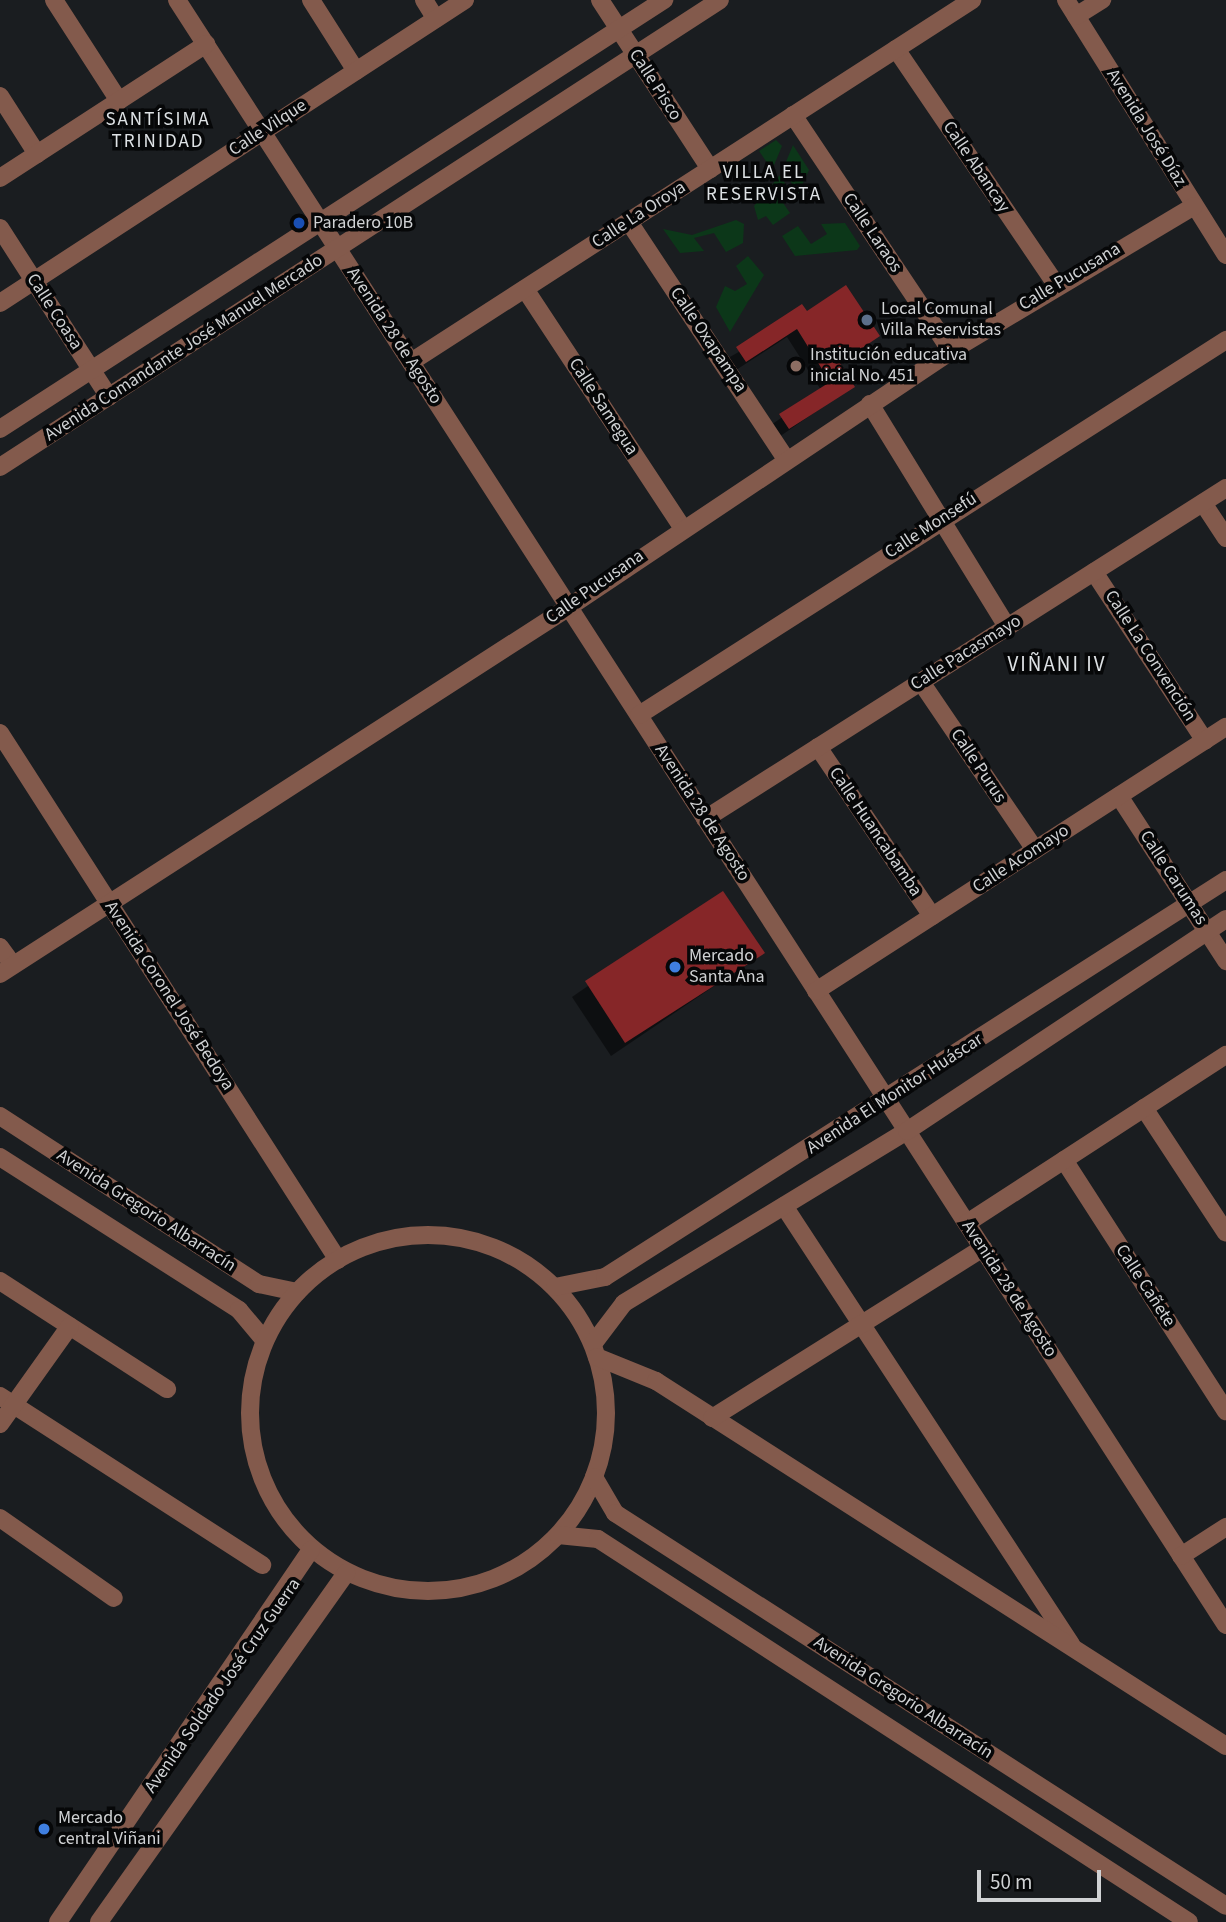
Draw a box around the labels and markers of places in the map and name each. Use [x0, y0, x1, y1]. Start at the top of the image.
place label: Paradero 10B [313, 212, 413, 234]
marker: Paradero 10B [291, 215, 307, 231]
place label: Local Comunal Villa Reservistas [881, 299, 1001, 342]
marker: Local Comunal Villa Reservistas [859, 312, 875, 328]
place label: Institución educativa inicial No. 451 [810, 345, 967, 388]
marker: Institución educativa inicial No. 451 [788, 358, 804, 374]
place label: Mercado Santa Ana [689, 946, 765, 988]
marker: Mercado Santa Ana [667, 959, 683, 975]
place label: Mercado central Viñani [58, 1808, 161, 1850]
marker: Mercado central Viñani [36, 1821, 52, 1837]

